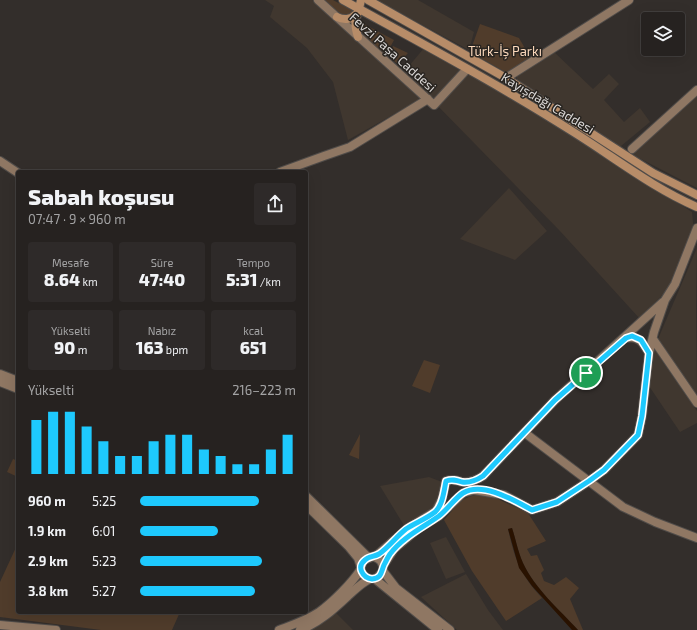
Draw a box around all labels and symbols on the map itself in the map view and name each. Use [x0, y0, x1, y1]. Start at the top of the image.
street label: Fevzi Paşa Caddesi [346, 9, 440, 96]
park label: Türk-İş Parkı [468, 43, 542, 60]
street label: Kayışdağı Caddesi [498, 69, 597, 138]
pin [569, 356, 603, 390]

